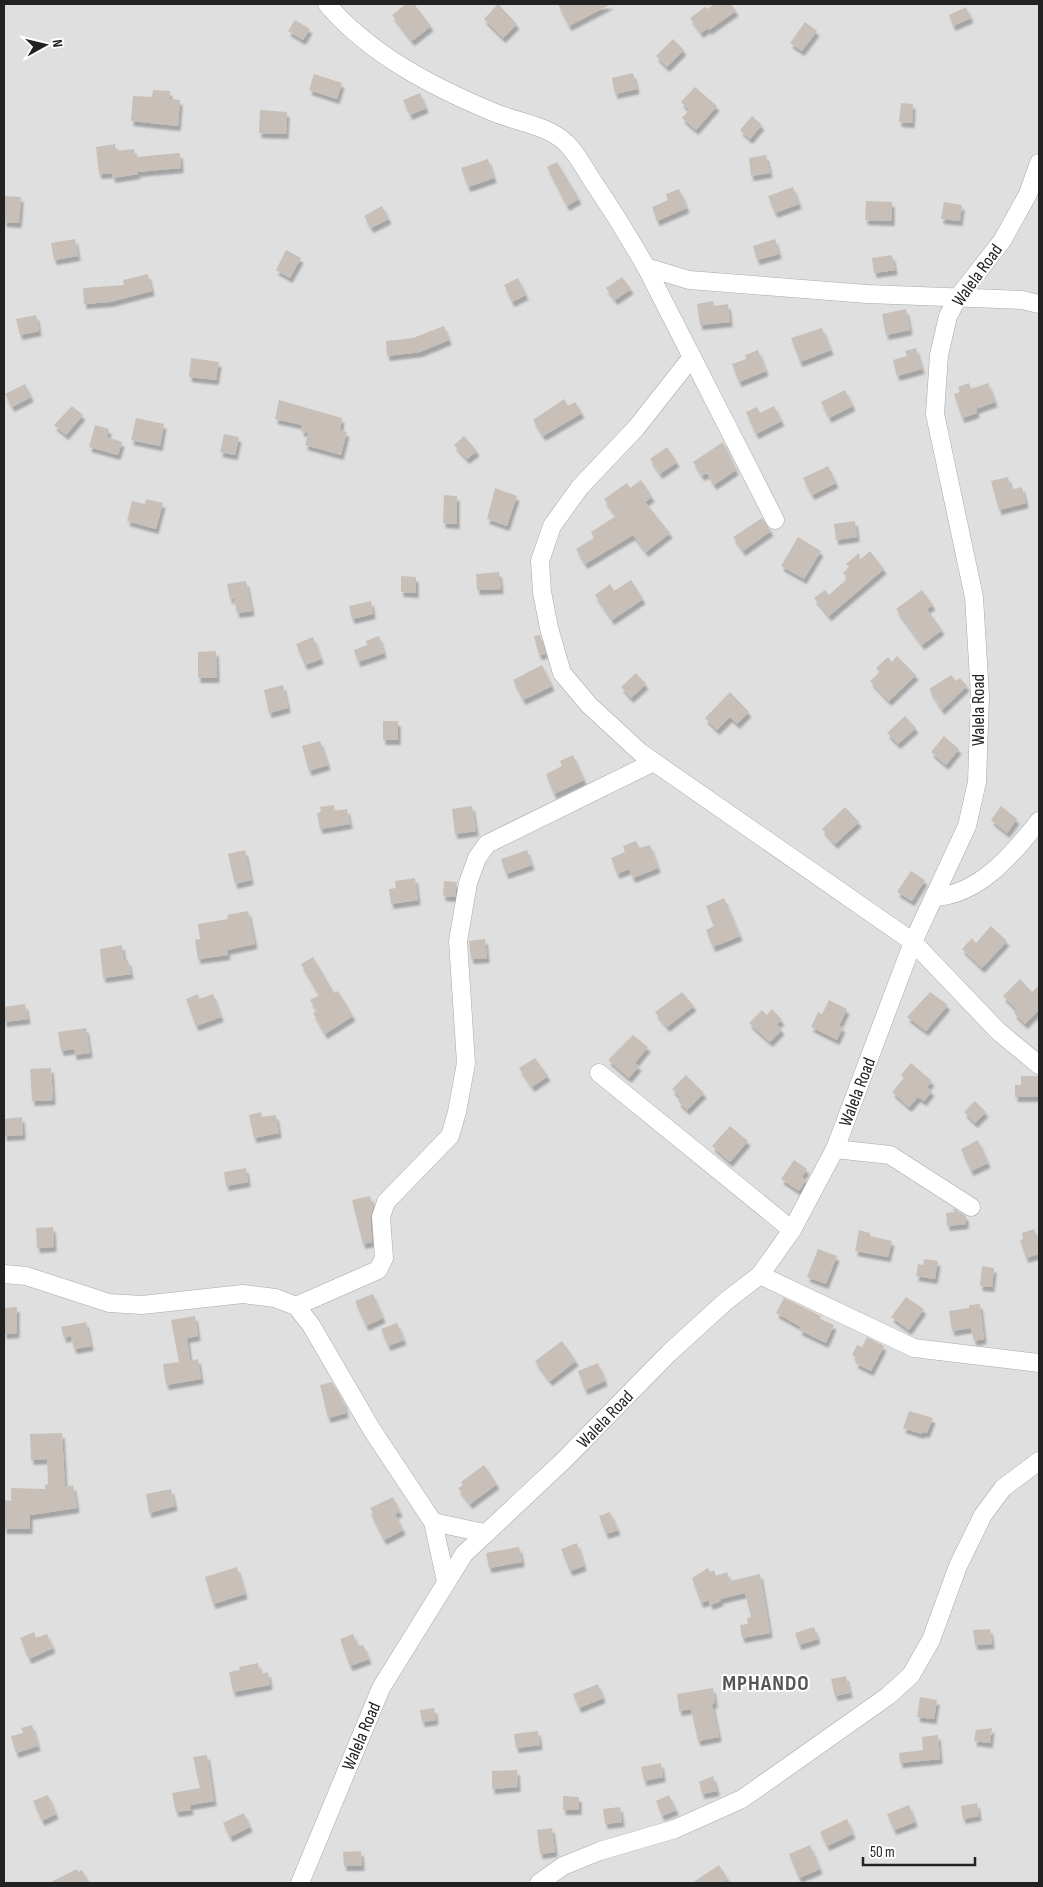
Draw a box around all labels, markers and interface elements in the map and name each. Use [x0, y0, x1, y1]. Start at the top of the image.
north arrow [20, 20, 70, 70]
text: N [48, 38, 66, 48]
street label: Walela Road [948, 240, 1007, 311]
street label: Walela Road [968, 674, 989, 746]
street label: Walela Road [835, 1055, 880, 1129]
street label: Walela Road [573, 1386, 638, 1452]
district label: MPHANDO [722, 1670, 810, 1697]
street label: Walela Road [338, 1699, 385, 1773]
scale bar [863, 1834, 976, 1866]
text: 50 m [870, 1843, 895, 1862]

